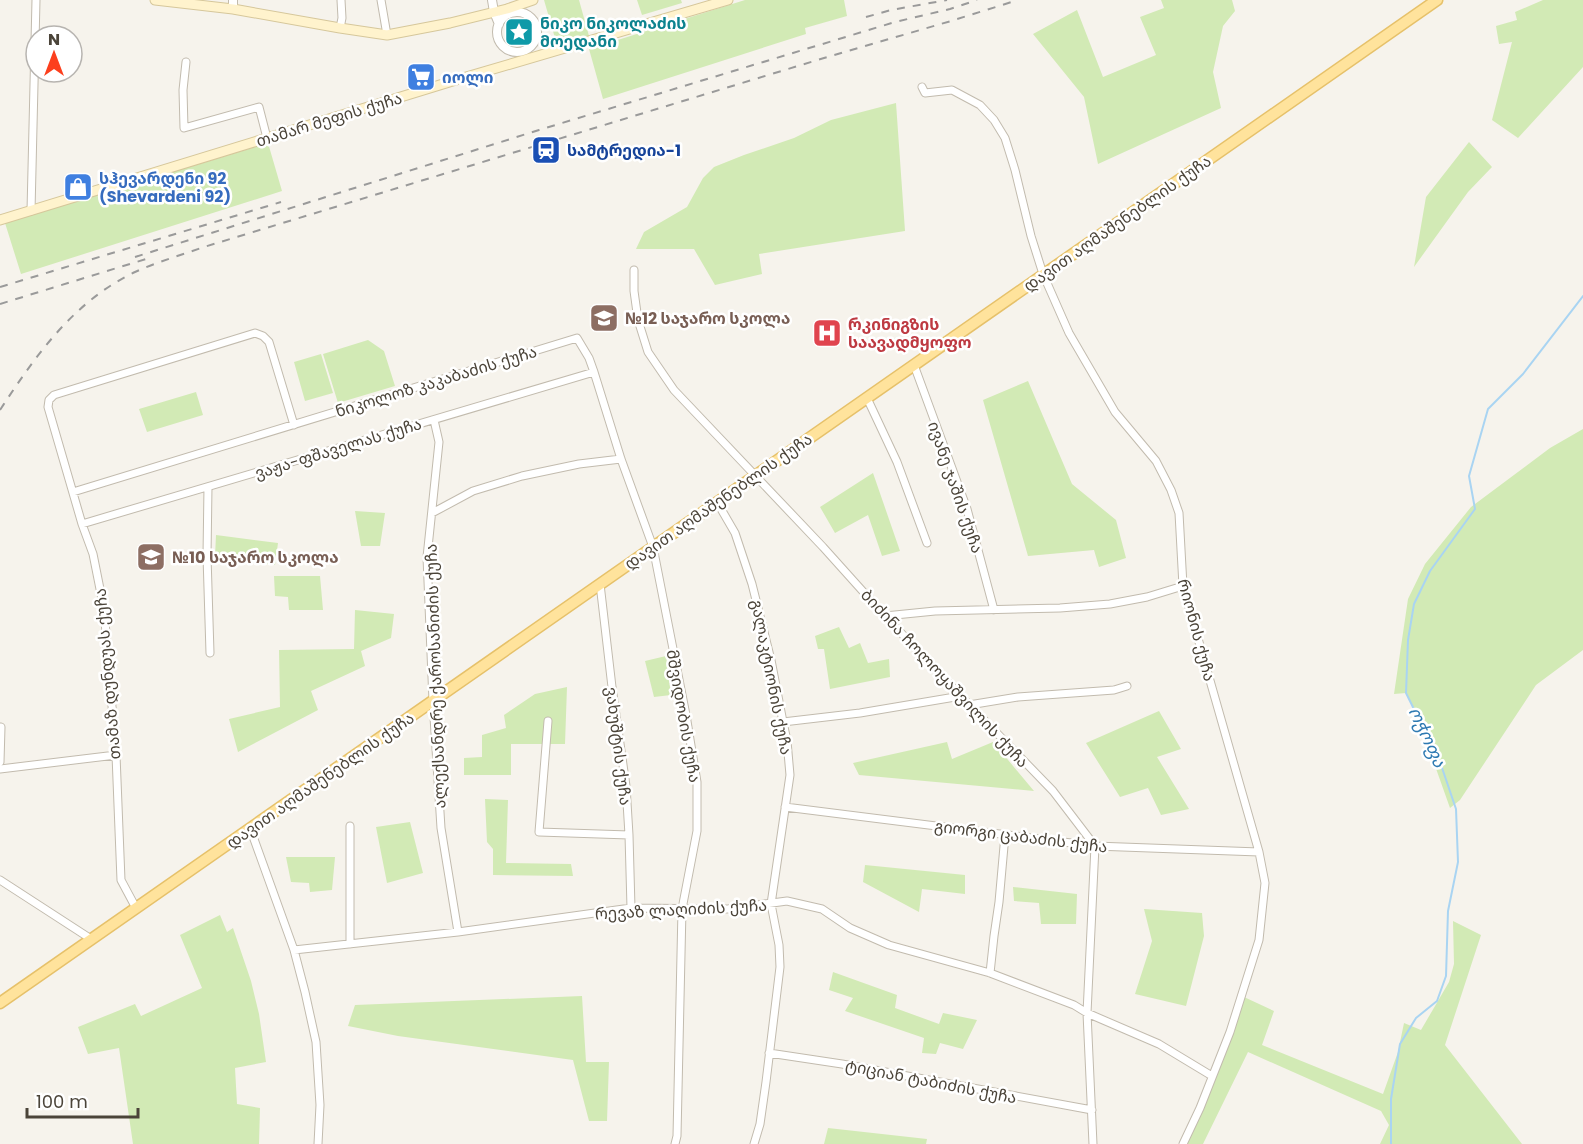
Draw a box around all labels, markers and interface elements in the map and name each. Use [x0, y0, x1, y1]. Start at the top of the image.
place label: ნიკო ნიკოლაძის მოედანი [540, 12, 686, 53]
place icon: ნიკო ნიკოლაძის მოედანი [503, 16, 535, 48]
north arrow [24, 24, 84, 84]
text: N [48, 28, 60, 51]
supermarket icon: იოლი [405, 61, 437, 93]
place label: იოლი [442, 66, 493, 89]
street label: თამარ მეფის ქუჩა [253, 86, 405, 153]
station icon: სამტრედია-1 [530, 134, 562, 166]
place label: სამტრედია-1 [567, 139, 681, 162]
street label: დავით აღმაშენებლის ქუჩა [1019, 150, 1216, 297]
place label: სჰევარდენი 92 (Shevardeni 92) [99, 167, 231, 208]
shop icon: სჰევარდენი 92 (Shevardeni 92) [62, 171, 94, 203]
school or university icon: №12 საჯარო სკოლა [588, 302, 620, 334]
place label: №12 საჯარო სკოლა [625, 307, 790, 330]
place label: რკინიგზის საავადმყოფო [848, 313, 972, 354]
hospital icon: რკინიგზის საავადმყოფო [811, 317, 843, 349]
street label: ნიკოლოზ კაკაბაძის ქუჩა [333, 340, 540, 423]
street label: ვაჟა-ფშაველას ქუჩა [252, 412, 424, 485]
street label: ივანე ჯაშის ქუჩა [922, 418, 989, 556]
street label: დავით აღმაშენებლის ქუჩა [620, 428, 817, 575]
school or university icon: №10 საჯარო სკოლა [135, 541, 167, 573]
street label: ალექსანდრე ქაროსანიძის ქუჩა [419, 543, 452, 809]
place label: №10 საჯარო სკოლა [172, 546, 339, 569]
street label: რიონის ქუჩა [1172, 576, 1221, 684]
street label: ბიძინა ჩოლოყაშვილის ქუჩა [855, 584, 1034, 773]
street label: თამაზ დუნდუას ქუჩა [89, 587, 126, 761]
street label: გალაკტიონის ქუჩა [745, 597, 798, 757]
street label: მშვიდობის ქუჩა [661, 648, 707, 784]
street label: ვახუშტის ქუჩა [600, 685, 637, 807]
water label: ოჭოფა [1403, 702, 1452, 771]
street label: დავით აღმაშენებლის ქუჩა [222, 707, 419, 854]
street label: გიორგი ცაბაძის ქუჩა [933, 814, 1109, 859]
street label: რევაზ ლაღიძის ქუჩა [594, 894, 768, 925]
street label: ტიციან ტაბიძის ქუჩა [843, 1054, 1019, 1109]
scale bar [27, 1081, 138, 1119]
text: 100 m [36, 1089, 88, 1114]

